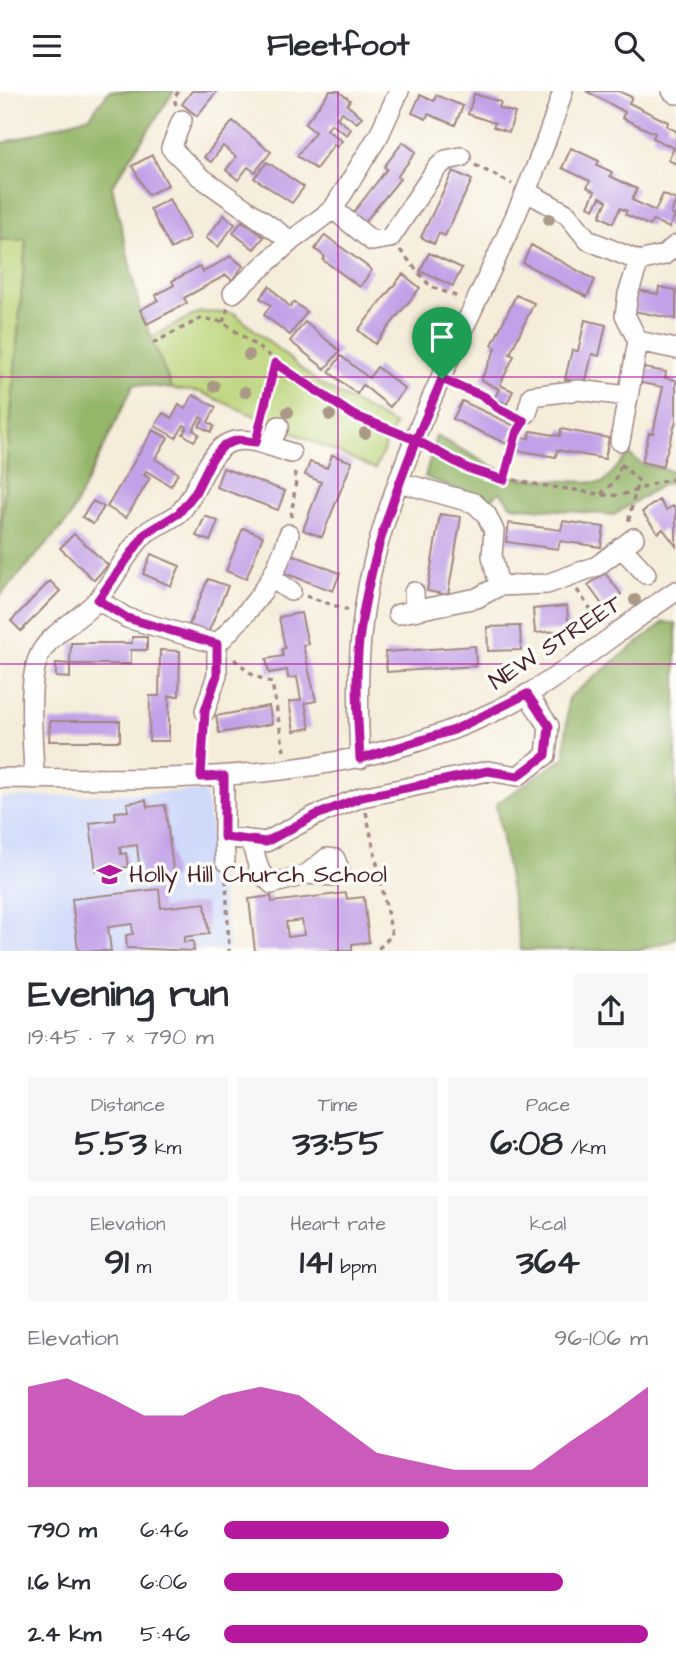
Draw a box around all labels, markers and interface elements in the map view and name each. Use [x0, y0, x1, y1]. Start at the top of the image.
text: Fleetfoot [267, 23, 409, 68]
icon: menu [28, 27, 66, 65]
icon: search [610, 27, 648, 65]
pin [412, 307, 472, 379]
icon: arrive [423, 318, 461, 356]
street label: NEW STREET [482, 587, 629, 699]
place label: Holly Hill Church School [129, 858, 387, 893]
school or university icon: Holly Hill Church School [95, 860, 123, 888]
text: Evening run [28, 969, 229, 1021]
button: share [574, 974, 648, 1048]
text: 19:45 · 7 × 790 m [28, 1021, 214, 1053]
text: Distance [91, 1092, 165, 1119]
text: Time [318, 1092, 358, 1119]
text: Pace [526, 1092, 570, 1119]
text: 5.53 [75, 1119, 147, 1168]
text: 33:55 [292, 1119, 384, 1168]
text: 6:08 [490, 1119, 563, 1168]
text: km [147, 1135, 181, 1162]
text: /km [563, 1135, 606, 1162]
text: Elevation [91, 1211, 165, 1238]
text: Heart rate [290, 1211, 386, 1238]
text: kcal [530, 1211, 566, 1238]
text: 91 [105, 1238, 129, 1287]
text: 141 [300, 1238, 333, 1287]
text: 364 [516, 1238, 580, 1287]
text: m [129, 1254, 151, 1281]
text: bpm [333, 1254, 376, 1281]
text: Elevation [28, 1322, 119, 1354]
text: 96–106 m [554, 1322, 648, 1354]
text: 790 m [28, 1514, 97, 1546]
text: 6:46 [140, 1514, 188, 1546]
text: 1.6 km [28, 1566, 90, 1598]
text: 6:06 [140, 1566, 187, 1598]
text: 2.4 km [28, 1618, 101, 1650]
text: 5:46 [140, 1618, 190, 1650]

